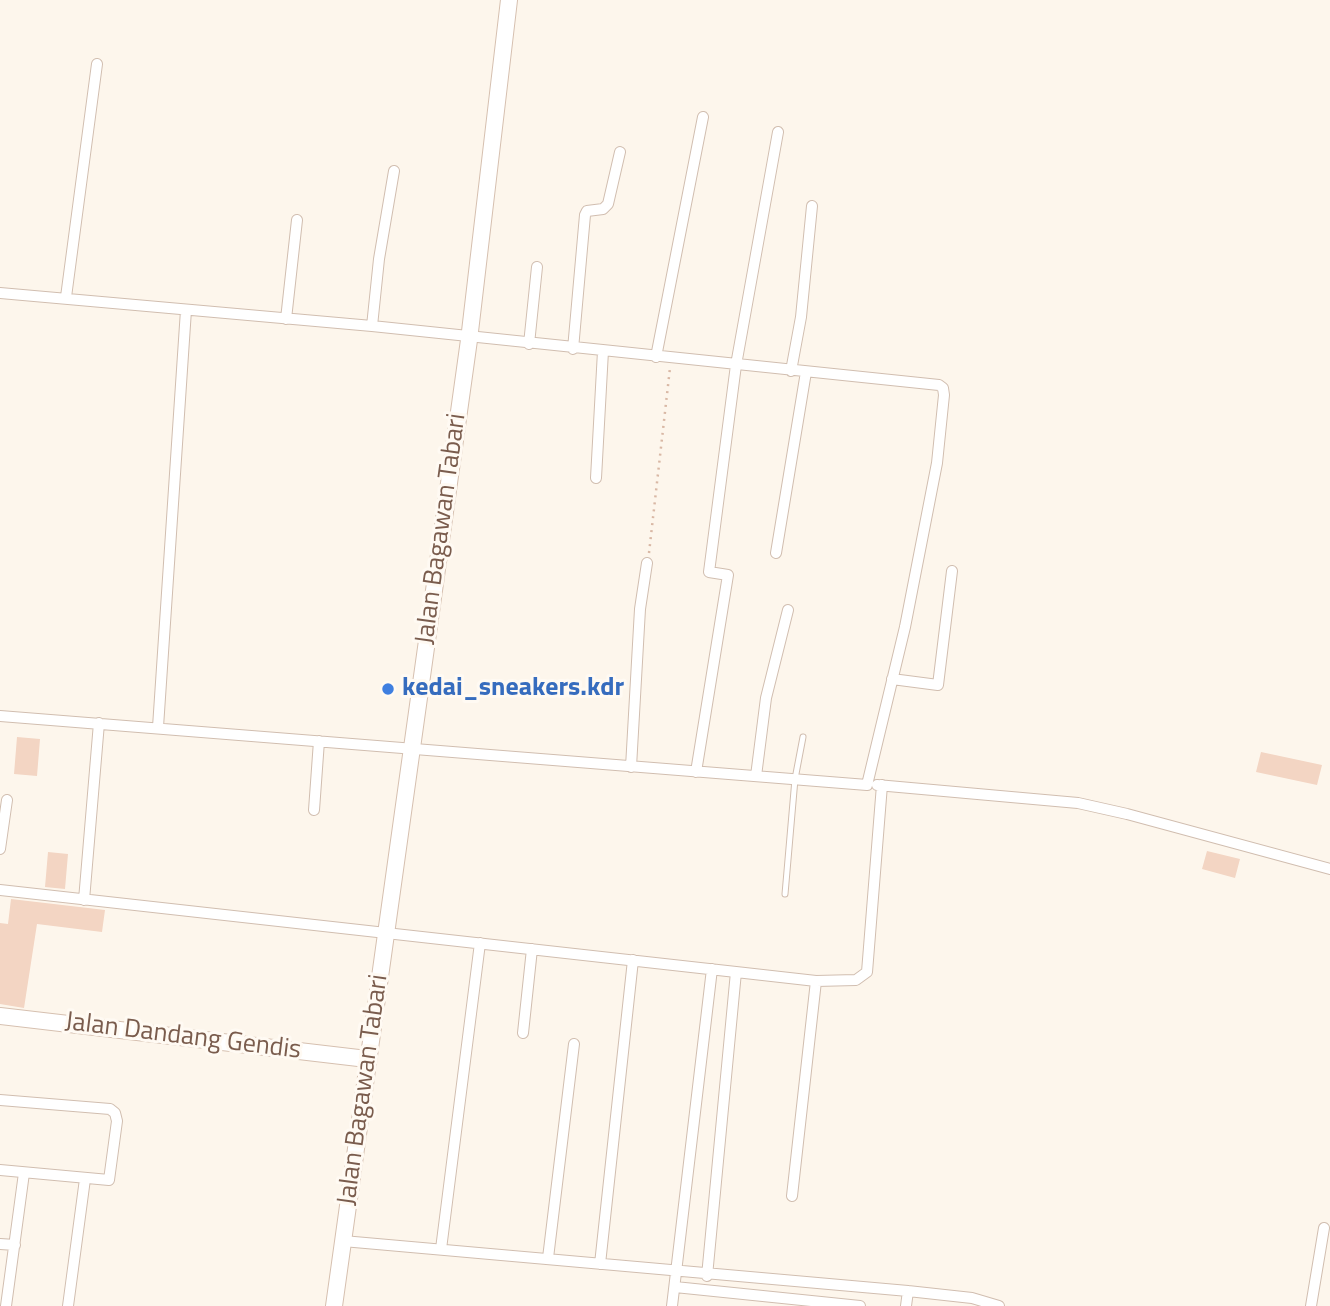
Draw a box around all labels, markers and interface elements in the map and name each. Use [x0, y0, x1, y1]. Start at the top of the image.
street label: Jalan Bagawan Tabari [410, 412, 474, 646]
place label: kedai_sneakers.kdr [402, 673, 624, 705]
marker: kedai_sneakers.kdr [380, 681, 396, 697]
street label: Jalan Bagawan Tabari [332, 973, 396, 1207]
street label: Jalan Dandang Gendis [63, 1007, 303, 1067]

